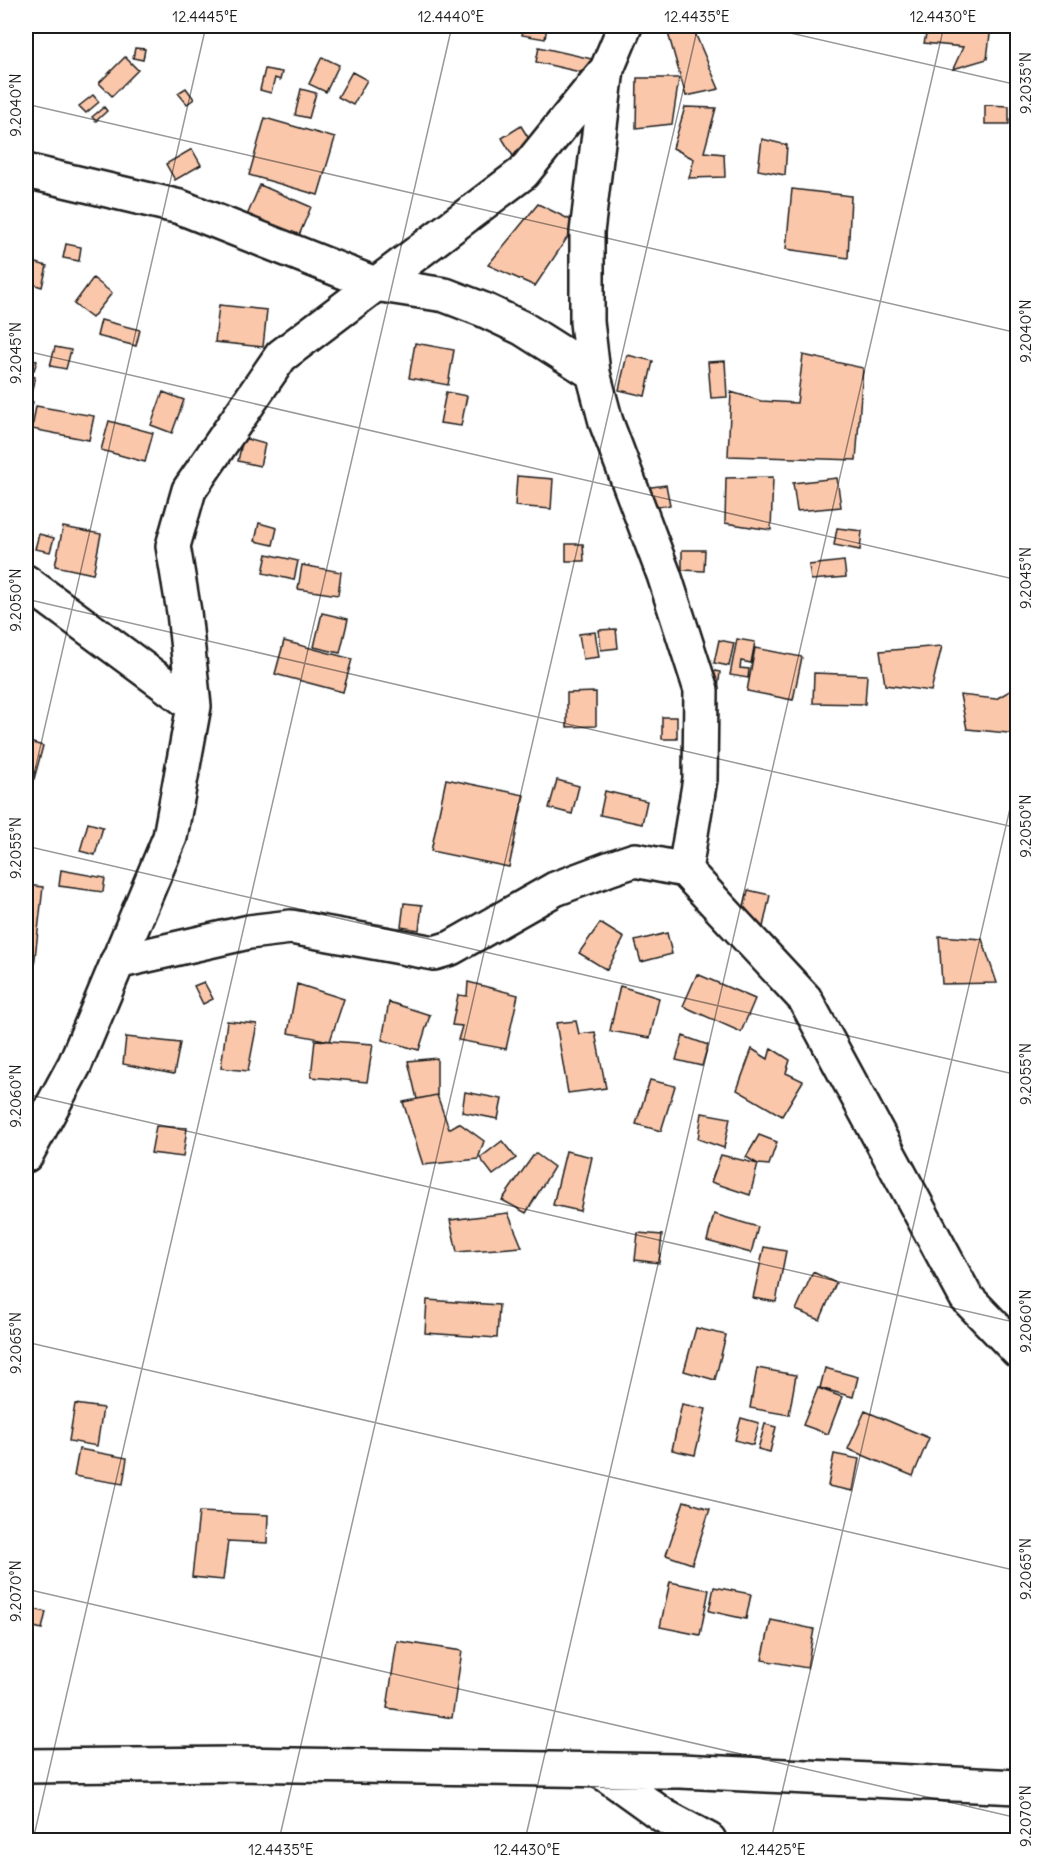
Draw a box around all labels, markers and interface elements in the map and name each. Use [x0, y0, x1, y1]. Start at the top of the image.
text: 12.4445°E [172, 7, 238, 26]
text: 12.4440°E [418, 7, 485, 26]
text: 12.4435°E [664, 7, 730, 26]
text: 12.4430°E [910, 7, 976, 26]
text: 9.2035°N [1016, 52, 1035, 114]
text: 9.2040°N [6, 73, 25, 137]
text: 9.2040°N [1016, 299, 1035, 363]
text: 9.2045°N [6, 322, 25, 384]
text: 9.2045°N [1016, 547, 1035, 609]
text: 9.2050°N [6, 568, 25, 632]
text: 9.2050°N [1016, 794, 1035, 858]
text: 9.2055°N [6, 817, 25, 879]
text: 9.2055°N [1016, 1043, 1035, 1105]
text: 9.2060°N [6, 1064, 25, 1128]
text: 9.2060°N [1016, 1289, 1035, 1353]
text: 9.2065°N [6, 1312, 25, 1374]
text: 9.2065°N [1016, 1538, 1035, 1600]
text: 9.2070°N [6, 1560, 25, 1622]
text: 9.2070°N [1016, 1785, 1035, 1847]
text: 12.4435°E [248, 1840, 314, 1859]
text: 12.4430°E [494, 1840, 560, 1859]
text: 12.4425°E [740, 1840, 806, 1859]

